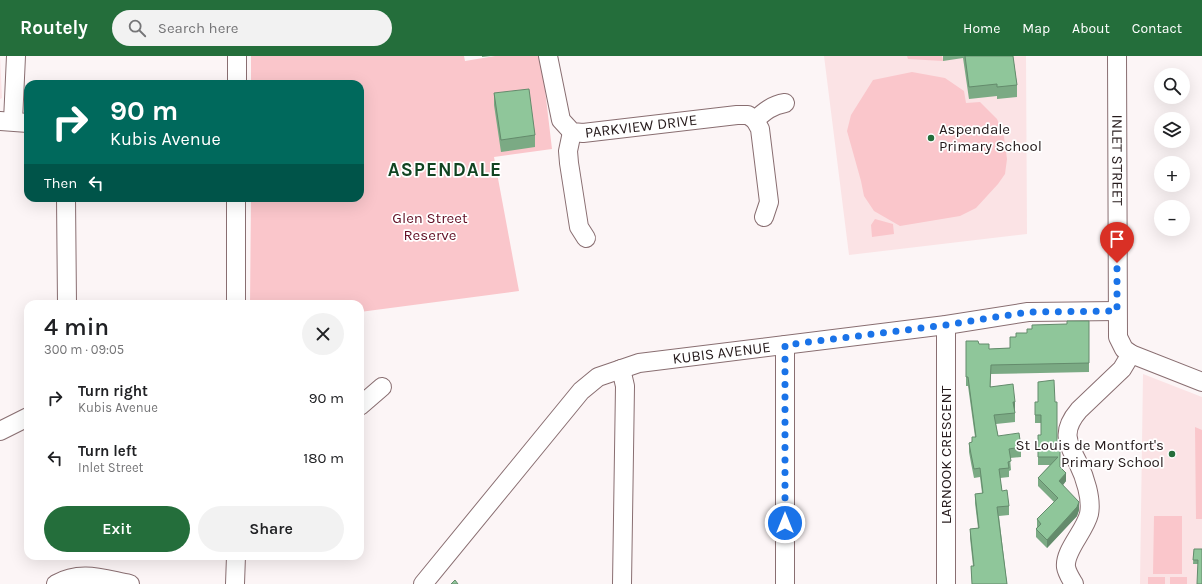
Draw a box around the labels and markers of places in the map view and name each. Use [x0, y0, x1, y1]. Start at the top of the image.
place label: Aspendale Primary School [939, 120, 1042, 155]
marker: Aspendale Primary School [926, 133, 936, 143]
pin [1100, 222, 1134, 263]
place label: St Louis de Montfort's Primary School [1015, 436, 1164, 471]
marker: St Louis de Montfort's Primary School [1167, 449, 1177, 459]

